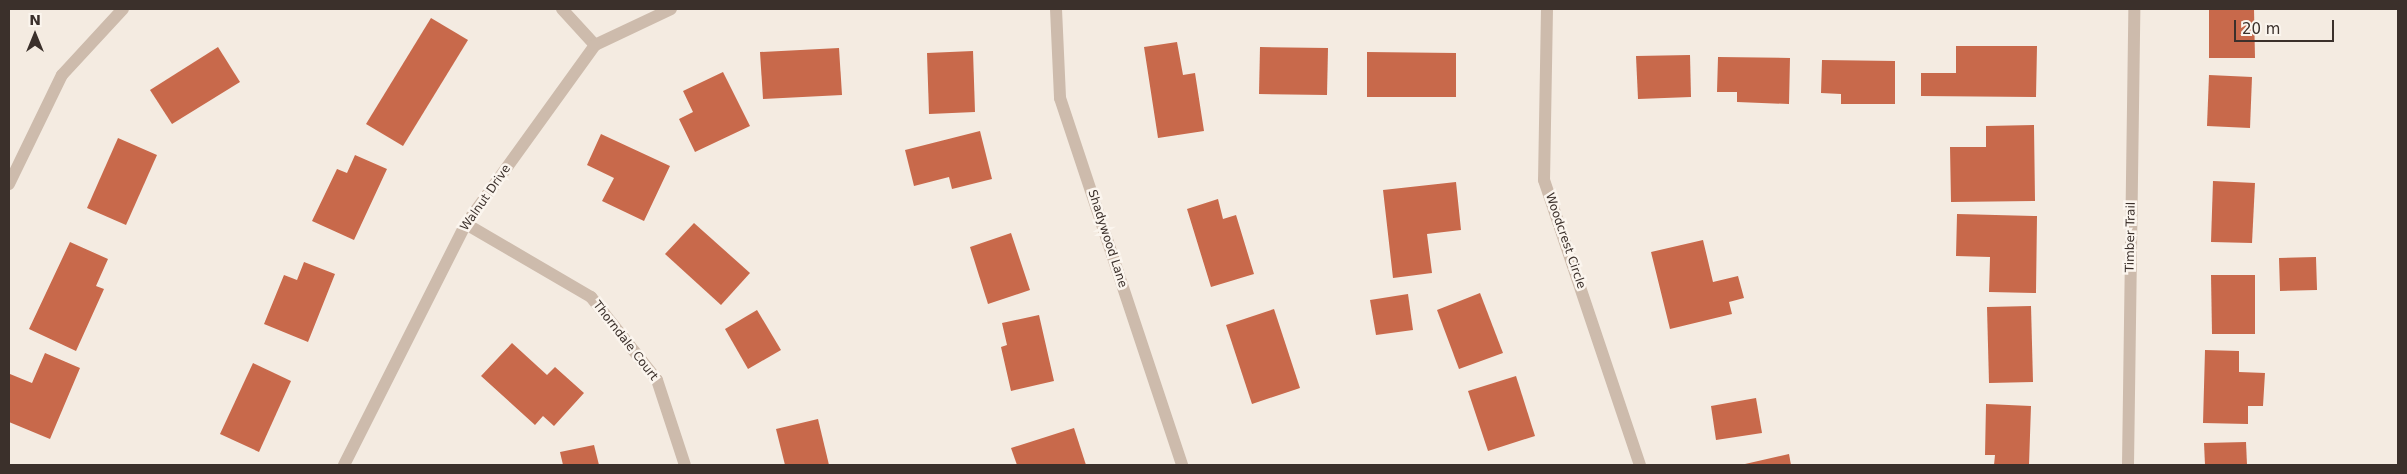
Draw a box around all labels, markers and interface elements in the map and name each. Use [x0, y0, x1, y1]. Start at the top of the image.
north arrow [10, 10, 60, 60]
scale bar [2237, 10, 2337, 42]
text: N [29, 12, 41, 28]
text: 20 m [2242, 20, 2280, 38]
street label: Walnut Drive [458, 162, 514, 234]
street label: Shadywood Lane [1084, 188, 1130, 290]
street label: Woodcrest Circle [1542, 191, 1588, 291]
street label: Timber Trail [2123, 202, 2139, 272]
street label: Thorndale Court [589, 298, 661, 384]

